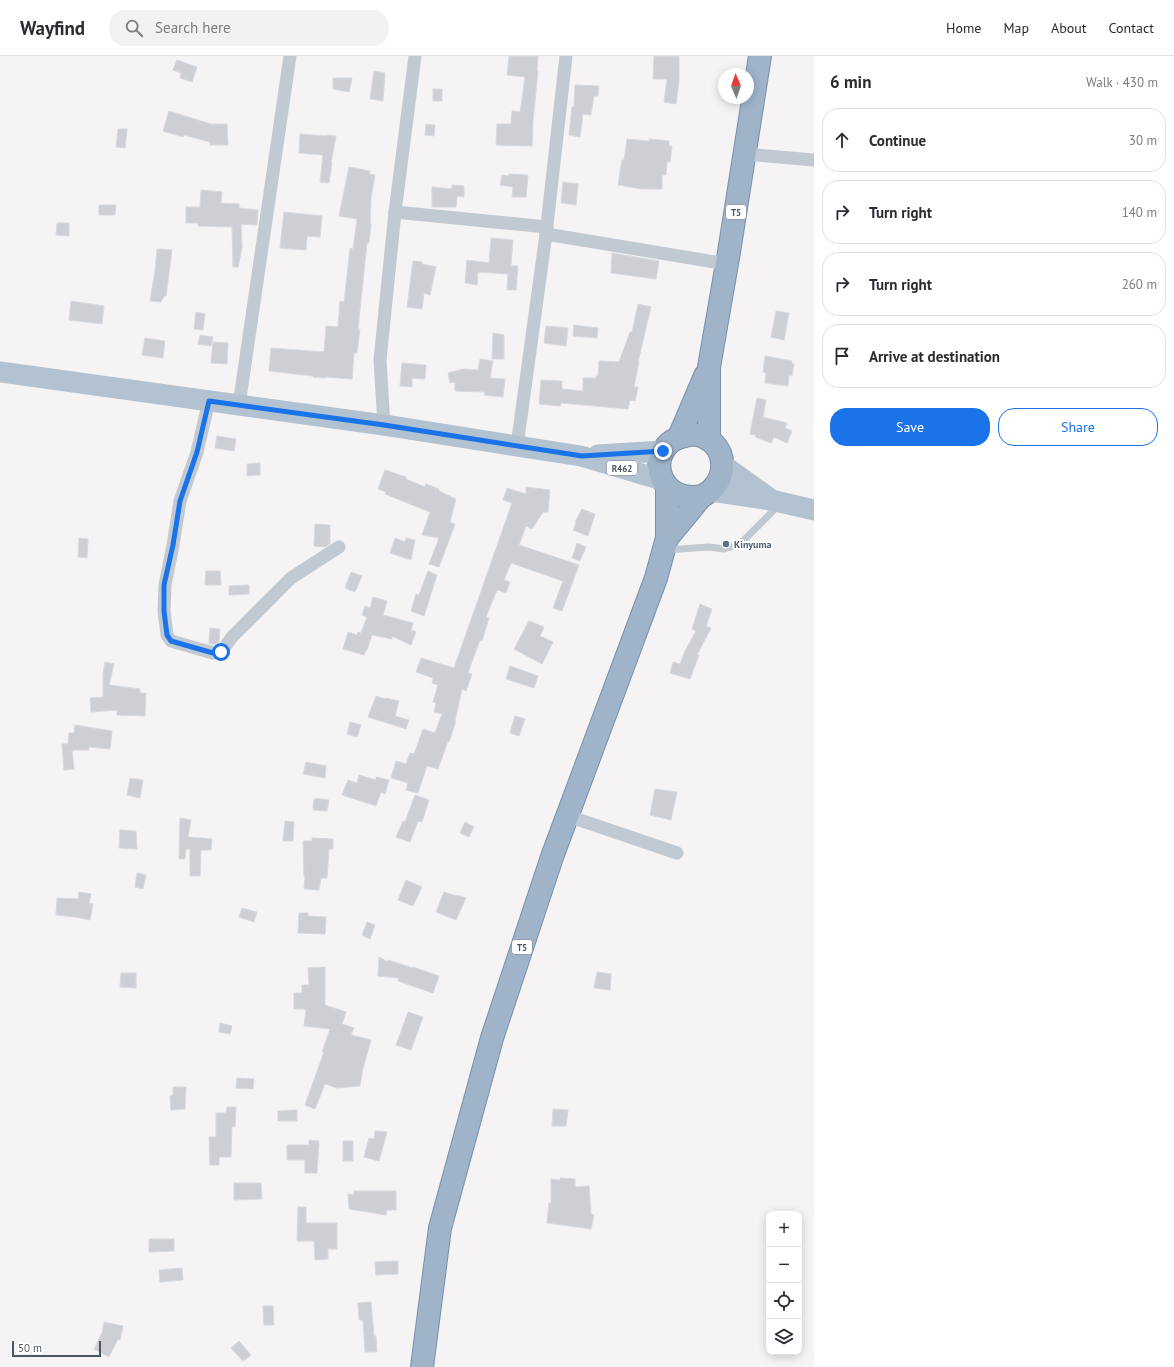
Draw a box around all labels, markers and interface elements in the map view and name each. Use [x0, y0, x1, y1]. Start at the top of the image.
search box [109, 10, 389, 46]
text: Wayfind [20, 16, 85, 40]
icon: search [123, 17, 145, 39]
text: Search here [155, 18, 231, 37]
text: Home [946, 19, 981, 37]
text: Map [1003, 19, 1029, 37]
text: About [1051, 19, 1087, 37]
text: Contact [1109, 19, 1154, 37]
north arrow [718, 68, 754, 104]
text: 6 min [830, 71, 871, 93]
text: Walk · 430 m [1086, 74, 1158, 91]
icon: ahead [831, 129, 853, 151]
text: Continue [869, 131, 926, 150]
text: 30 m [1129, 132, 1157, 149]
icon: right [831, 201, 853, 223]
text: Turn right [869, 203, 932, 222]
text: 140 m [1122, 204, 1157, 221]
road number: T5 [726, 205, 746, 219]
icon: right [831, 273, 853, 295]
text: Turn right [869, 275, 932, 294]
text: 260 m [1122, 276, 1157, 293]
icon: arrive [831, 345, 853, 367]
text: Arrive at destination [869, 347, 1000, 366]
button: Save [830, 408, 990, 446]
button: Share [998, 408, 1158, 446]
route end [654, 442, 672, 460]
road number: R462 [607, 461, 637, 475]
place label: Kinyuma [734, 538, 772, 551]
marker: Kinyuma [721, 539, 731, 549]
route start [212, 643, 230, 661]
road number: T5 [512, 940, 532, 954]
map controls [766, 1211, 802, 1355]
button: + [766, 1211, 802, 1247]
button: − [766, 1247, 802, 1283]
button: locate [766, 1283, 802, 1319]
button: layers [766, 1319, 802, 1355]
scale bar [12, 1339, 101, 1358]
text: 50 m [18, 1341, 42, 1355]

